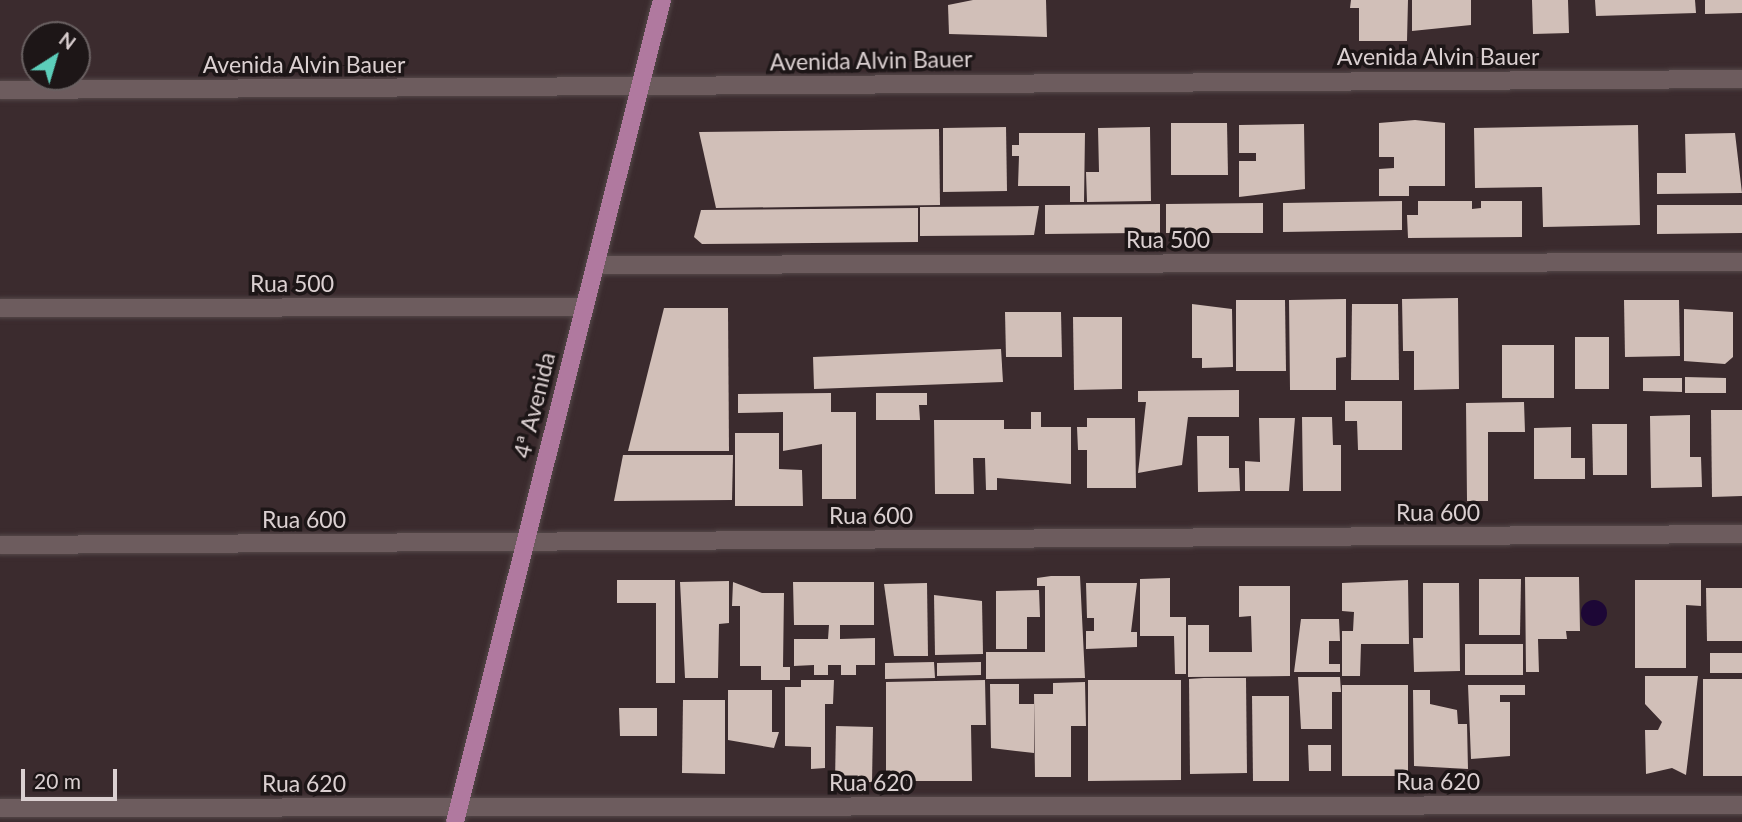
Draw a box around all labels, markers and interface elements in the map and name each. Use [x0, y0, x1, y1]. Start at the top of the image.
north arrow [21, 21, 91, 91]
text: N [55, 27, 80, 54]
street label: Avenida Alvin Bauer [1336, 42, 1540, 70]
street label: Avenida Alvin Bauer [769, 44, 973, 76]
street label: Avenida Alvin Bauer [202, 50, 406, 78]
street label: Rua 500 [1126, 225, 1210, 253]
street label: Rua 500 [250, 269, 334, 297]
street label: 4ª Avenida [507, 349, 561, 461]
street label: Rua 600 [1396, 498, 1480, 526]
street label: Rua 600 [829, 501, 913, 529]
street label: Rua 600 [262, 505, 346, 533]
scale bar [24, 756, 121, 800]
street label: Rua 620 [1396, 767, 1480, 795]
text: 20 m [34, 768, 81, 793]
street label: Rua 620 [829, 768, 913, 796]
street label: Rua 620 [262, 769, 346, 797]

